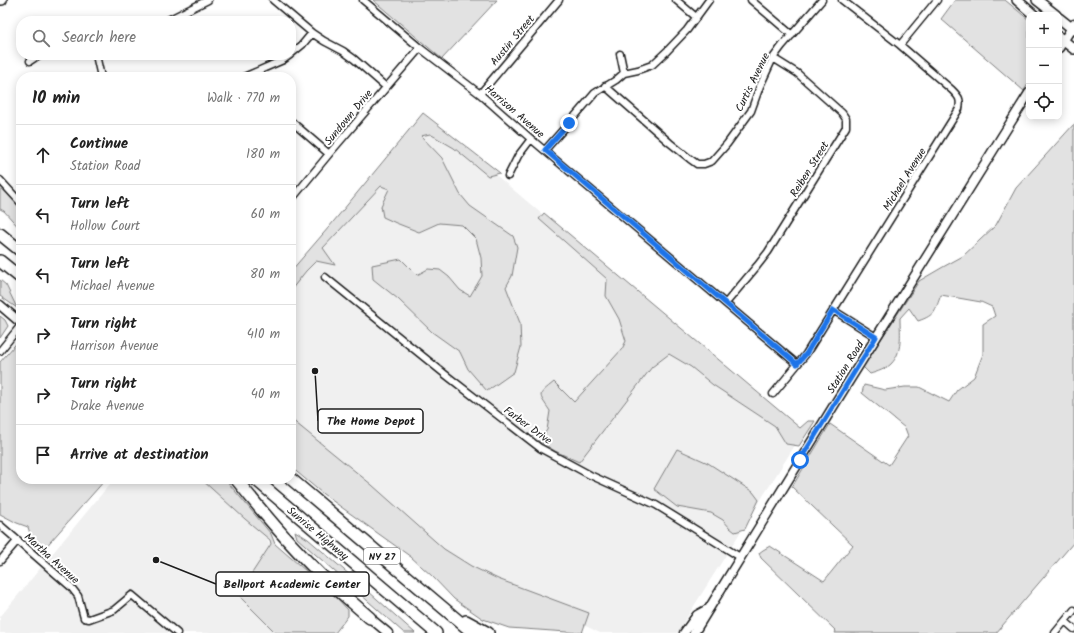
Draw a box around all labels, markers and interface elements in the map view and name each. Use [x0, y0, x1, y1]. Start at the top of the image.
street label: Austin Street [486, 11, 540, 70]
map controls [1026, 12, 1062, 120]
button: + [1026, 12, 1062, 48]
search box [16, 16, 296, 60]
text: Search here [62, 26, 136, 50]
icon: search [30, 27, 52, 49]
button: − [1026, 48, 1062, 84]
street label: Curtis Avenue [731, 50, 775, 115]
street label: Harrison Avenue [480, 80, 548, 143]
button: locate [1026, 84, 1062, 120]
text: 10 min [32, 85, 80, 112]
street label: Sundown Drive [320, 86, 378, 150]
text: Walk · 770 m [207, 88, 280, 109]
route end [560, 114, 578, 132]
text: Continue [70, 132, 128, 156]
street label: Reiben Street [786, 137, 835, 201]
icon: ahead [32, 144, 54, 166]
text: 180 m [246, 144, 280, 165]
street label: Michael Avenue [878, 144, 932, 215]
text: Station Road [70, 156, 140, 177]
text: Turn left [70, 192, 130, 216]
icon: left [32, 204, 54, 226]
text: 60 m [251, 204, 280, 225]
text: Hollow Court [70, 216, 140, 237]
text: Turn left [70, 252, 130, 276]
icon: left [32, 264, 54, 286]
text: 80 m [250, 264, 280, 285]
text: Michael Avenue [70, 276, 155, 297]
text: Turn right [70, 312, 137, 336]
icon: right [32, 324, 54, 346]
text: 410 m [247, 324, 280, 345]
text: Harrison Avenue [70, 336, 158, 357]
street label: Station Road [822, 337, 869, 398]
text: Turn right [70, 372, 137, 396]
icon: right [32, 384, 54, 406]
text: 40 m [251, 384, 280, 405]
text: Drake Avenue [70, 396, 144, 417]
street label: Farber Drive [499, 402, 556, 450]
callout: The Home Depot [318, 409, 423, 433]
text: The Home Depot [327, 412, 416, 431]
text: Arrive at destination [70, 443, 209, 467]
icon: arrive [32, 444, 54, 466]
route start [791, 451, 809, 469]
street label: Sunrise Highway [282, 502, 353, 566]
street label: Martha Avenue [19, 529, 83, 589]
road number: NY 27 [364, 548, 400, 564]
callout: Bellport Academic Center [216, 572, 369, 596]
text: Bellport Academic Center [224, 575, 361, 594]

